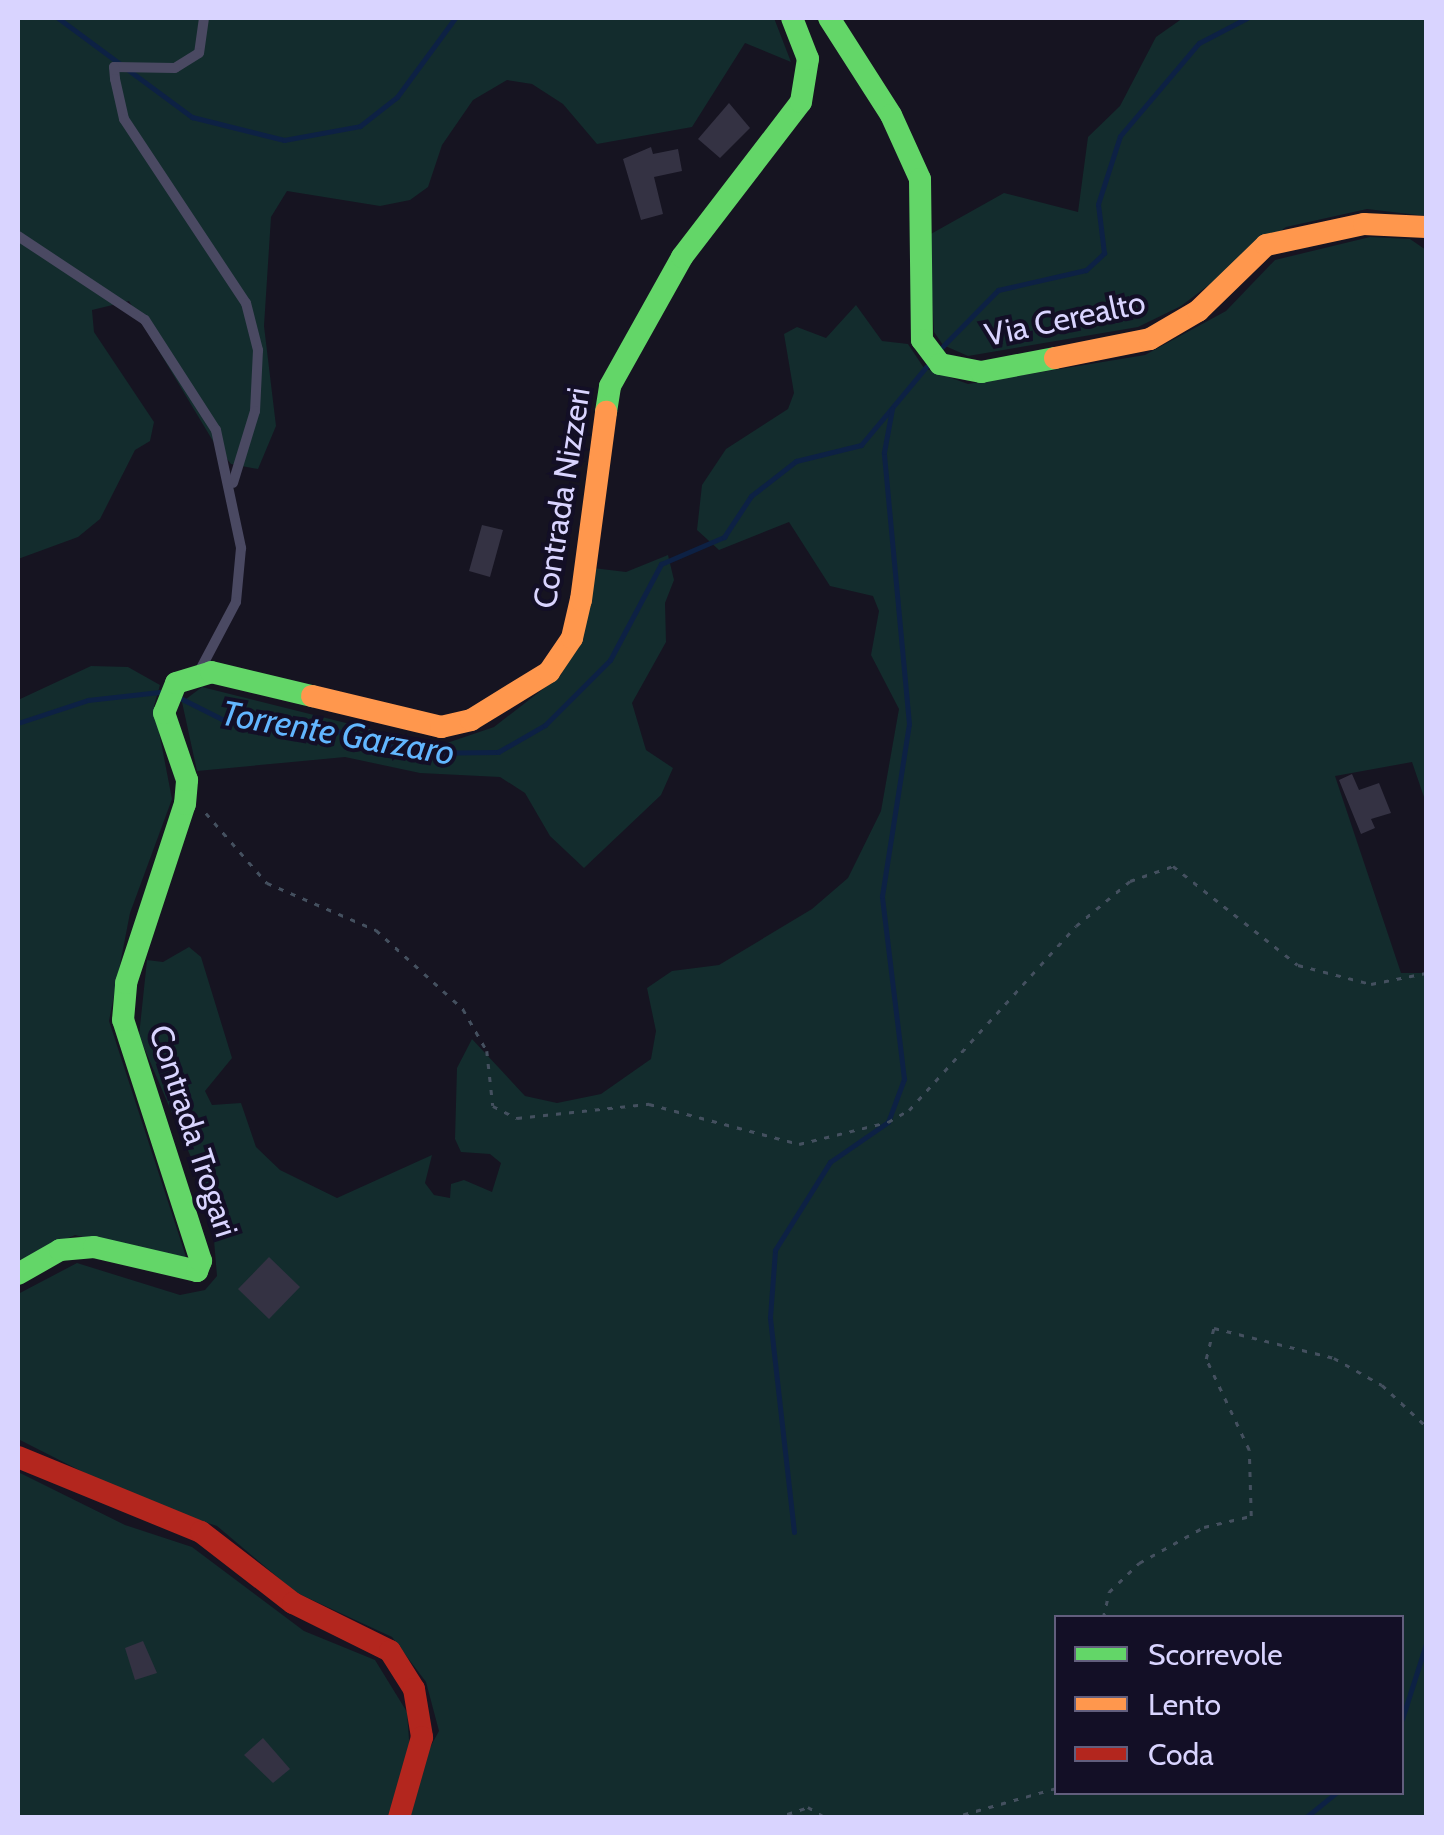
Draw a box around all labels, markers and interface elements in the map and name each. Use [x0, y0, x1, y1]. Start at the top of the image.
street label: Via Cerealto [981, 283, 1149, 355]
street label: Contrada Nizzeri [526, 385, 598, 611]
water label: Torrente Garzaro [218, 692, 458, 774]
street label: Contrada Trogari [141, 1020, 245, 1242]
legend [1054, 1615, 1404, 1795]
text: Scorrevole [1148, 1636, 1283, 1673]
text: Lento [1148, 1686, 1221, 1723]
text: Coda [1148, 1736, 1214, 1773]

